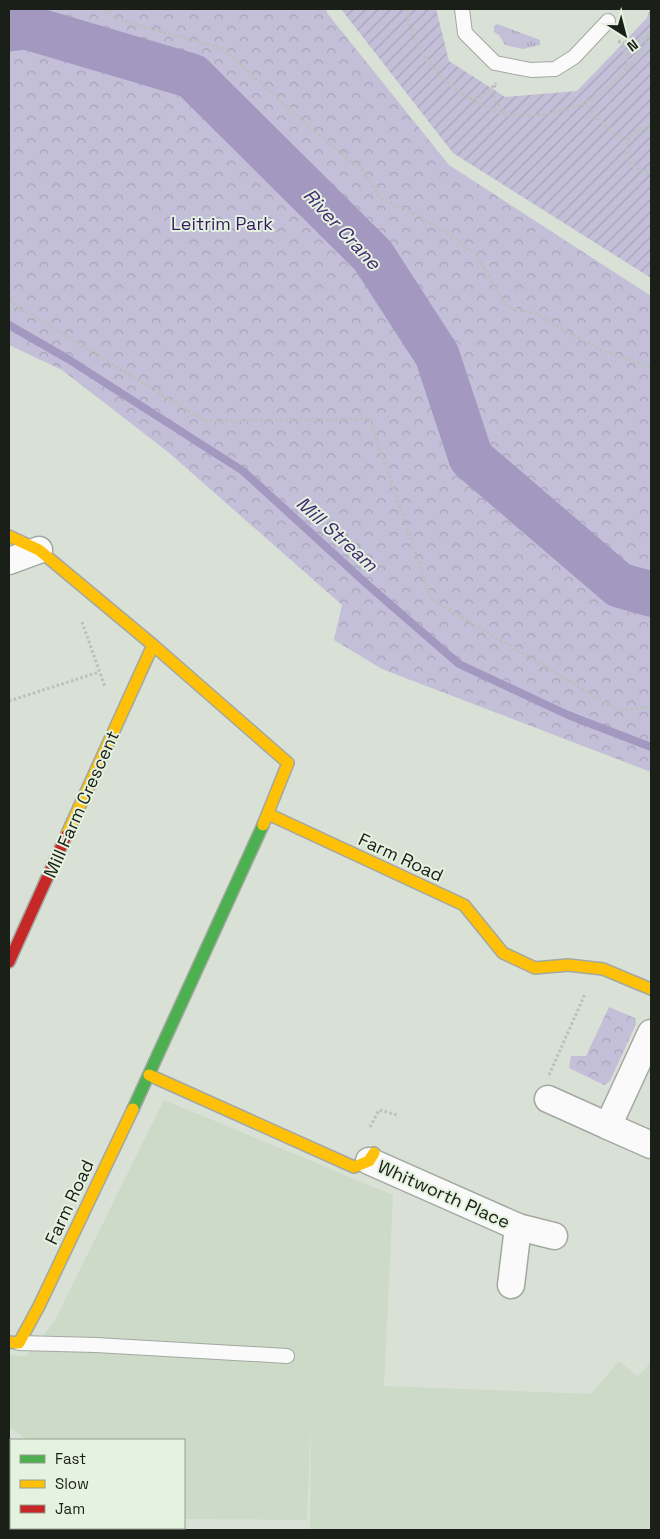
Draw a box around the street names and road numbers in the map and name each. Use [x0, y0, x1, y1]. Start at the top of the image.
street label: Mill Farm Crescent [38, 727, 124, 881]
street label: Farm Road [355, 827, 447, 887]
street label: Whitworth Place [374, 1155, 514, 1233]
street label: Farm Road [39, 1156, 99, 1248]

